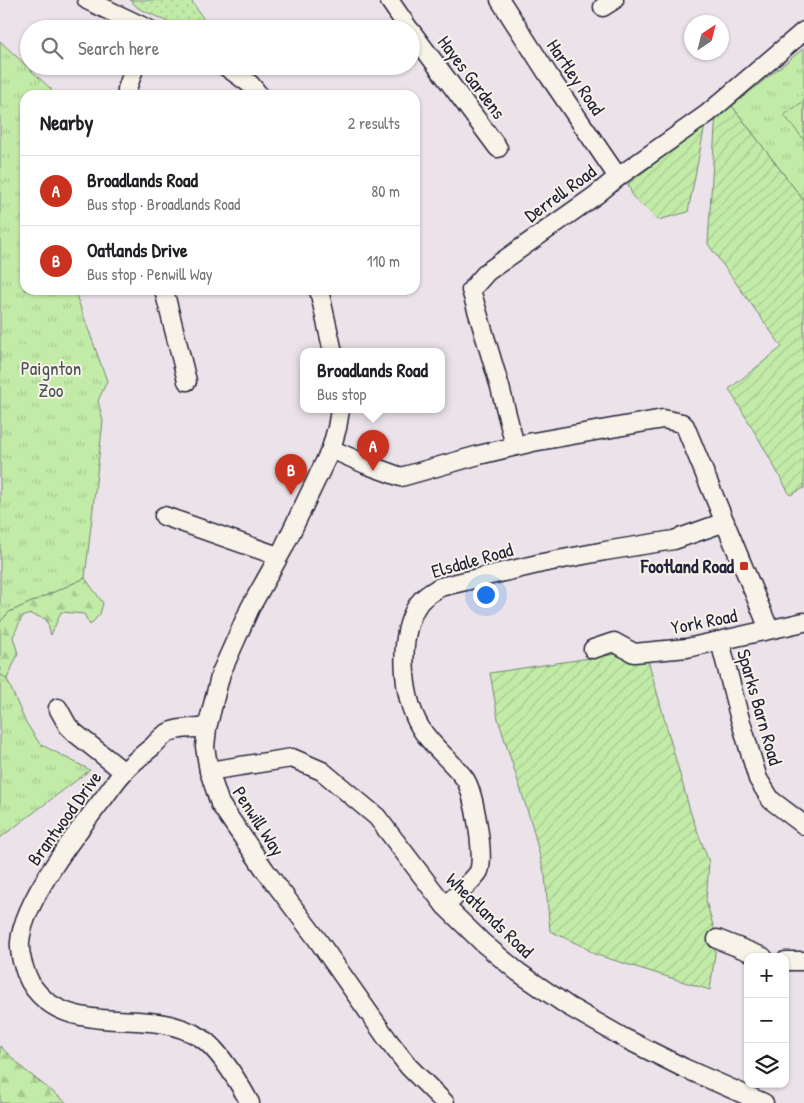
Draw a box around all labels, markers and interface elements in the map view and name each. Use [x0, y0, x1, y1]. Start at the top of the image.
north arrow [684, 15, 729, 60]
search box [20, 20, 420, 75]
street label: Hayes Gardens [432, 30, 512, 124]
icon: search [38, 34, 66, 62]
street label: Hartley Road [541, 34, 611, 121]
text: Search here [78, 35, 159, 61]
text: Nearby [40, 108, 93, 137]
text: 2 results [348, 112, 400, 134]
street label: Derrell Road [519, 158, 601, 228]
text: Broadlands Road [87, 167, 198, 193]
text: A [52, 180, 60, 202]
text: 80 m [371, 180, 400, 202]
text: Bus stop · Broadlands Road [87, 193, 240, 215]
text: Oatlands Drive [87, 237, 188, 263]
text: B [52, 250, 60, 272]
text: 110 m [367, 250, 400, 272]
text: Bus stop · Penwill Way [87, 263, 213, 285]
popup [300, 348, 445, 413]
park label: Paignton Zoo [21, 355, 81, 403]
text: Broadlands Road [317, 357, 428, 383]
text: Bus stop [317, 383, 366, 405]
pin: A [357, 430, 389, 471]
pin: B [275, 454, 307, 495]
street label: Elsdale Road [428, 536, 516, 584]
place label: Footland Road [640, 553, 735, 579]
marker: Footland Road [738, 560, 750, 572]
your location [473, 582, 499, 608]
street label: York Road [669, 602, 740, 640]
street label: Sparks Barn Road [731, 646, 789, 769]
street label: Brantwood Drive [21, 765, 107, 871]
street label: Penwill Way [227, 781, 291, 861]
street label: Wheatlands Road [440, 867, 540, 964]
map controls [744, 953, 789, 1088]
button: + [744, 953, 789, 998]
button: − [744, 998, 789, 1043]
button: layers [744, 1043, 789, 1088]

